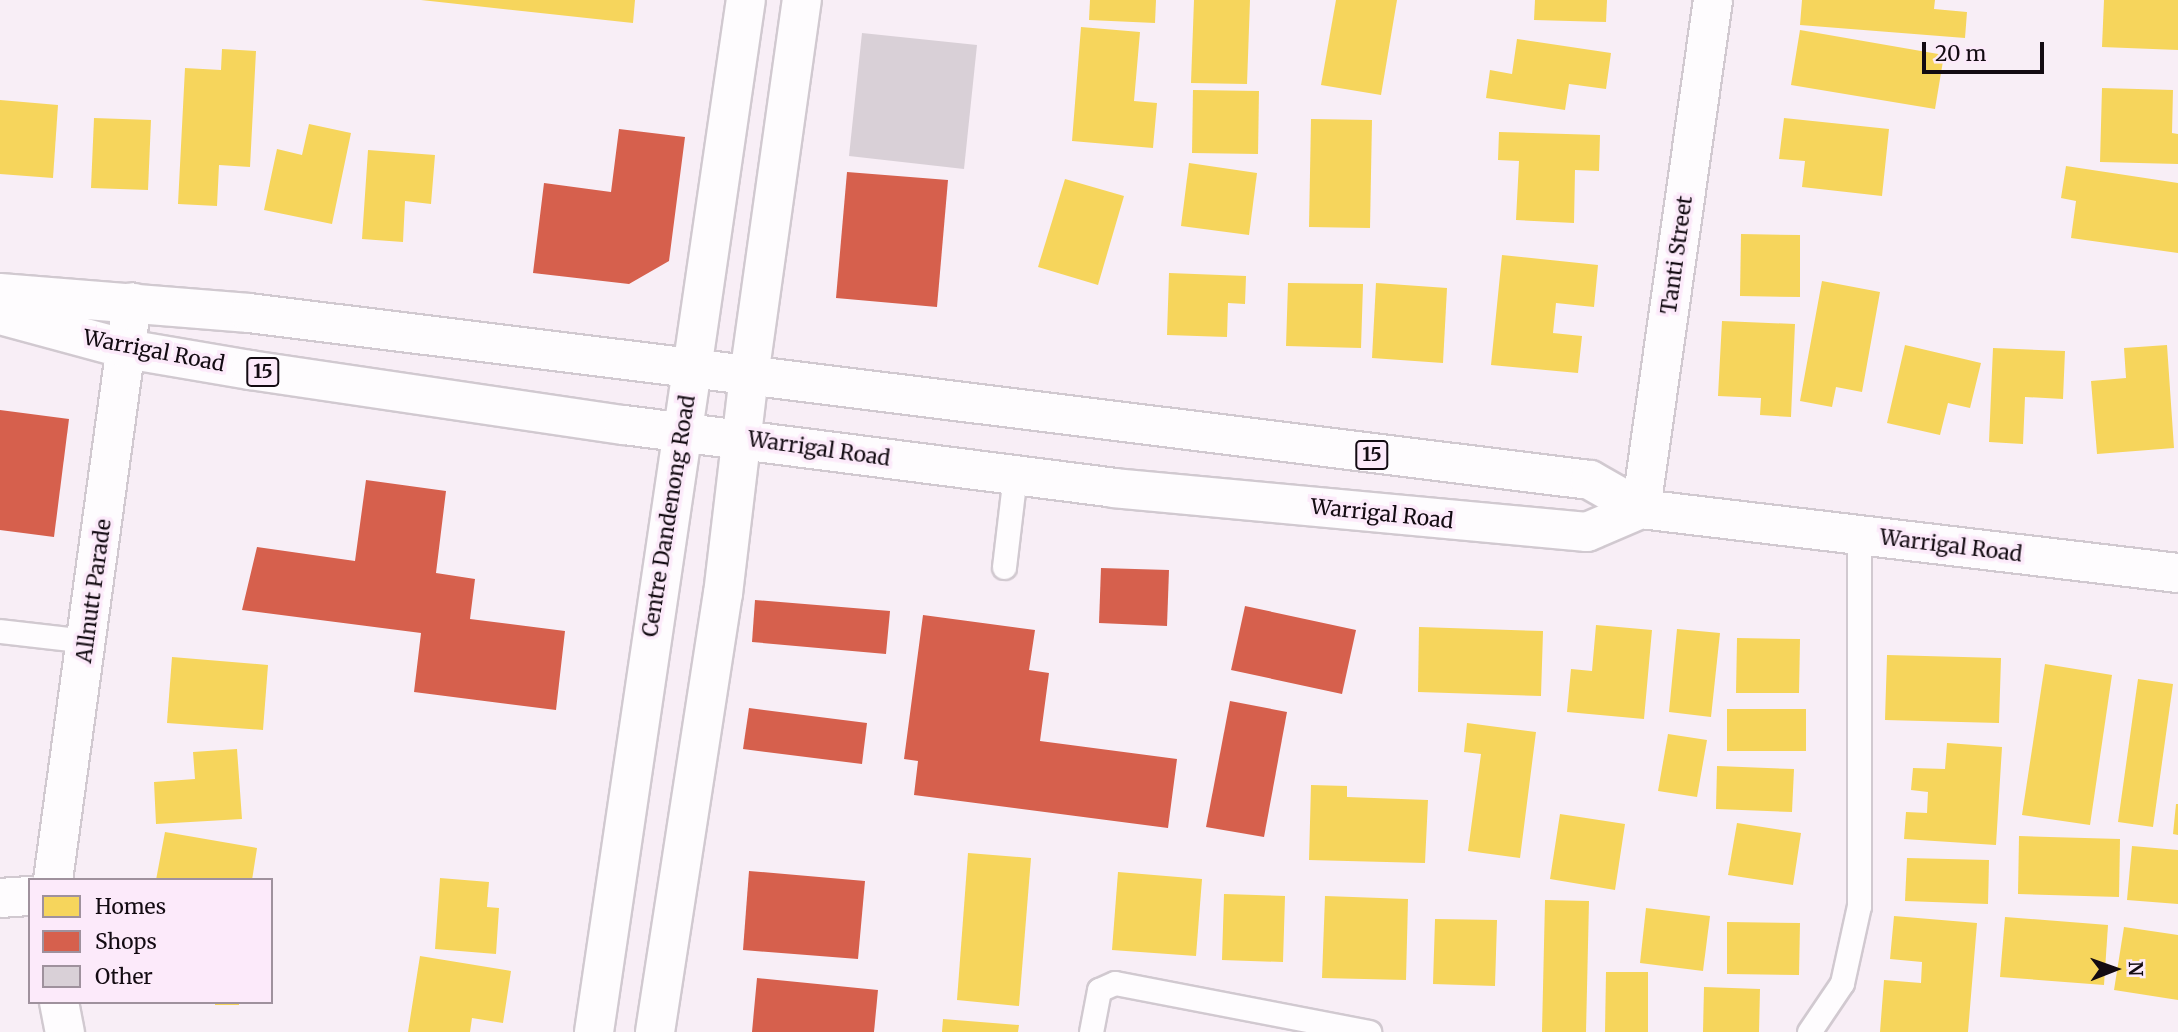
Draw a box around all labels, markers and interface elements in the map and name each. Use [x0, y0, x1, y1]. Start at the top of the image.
scale bar [1926, 28, 2048, 72]
text: 20 m [1935, 40, 1986, 67]
street label: Tanti Street [1656, 194, 1698, 316]
street label: Warrigal Road [81, 325, 227, 377]
road number: 15 [246, 356, 280, 388]
street label: Centre Dandenong Road [637, 393, 701, 639]
street label: Warrigal Road [746, 427, 892, 471]
road number: 15 [1354, 440, 1390, 470]
street label: Warrigal Road [1309, 494, 1455, 534]
street label: Allnutt Parade [71, 518, 117, 664]
street label: Warrigal Road [1878, 525, 2024, 567]
legend [28, 878, 273, 1004]
text: Homes [95, 893, 166, 920]
text: Shops [95, 928, 157, 955]
north arrow [2080, 934, 2150, 1004]
text: N [2124, 961, 2148, 976]
text: Other [95, 963, 153, 990]

